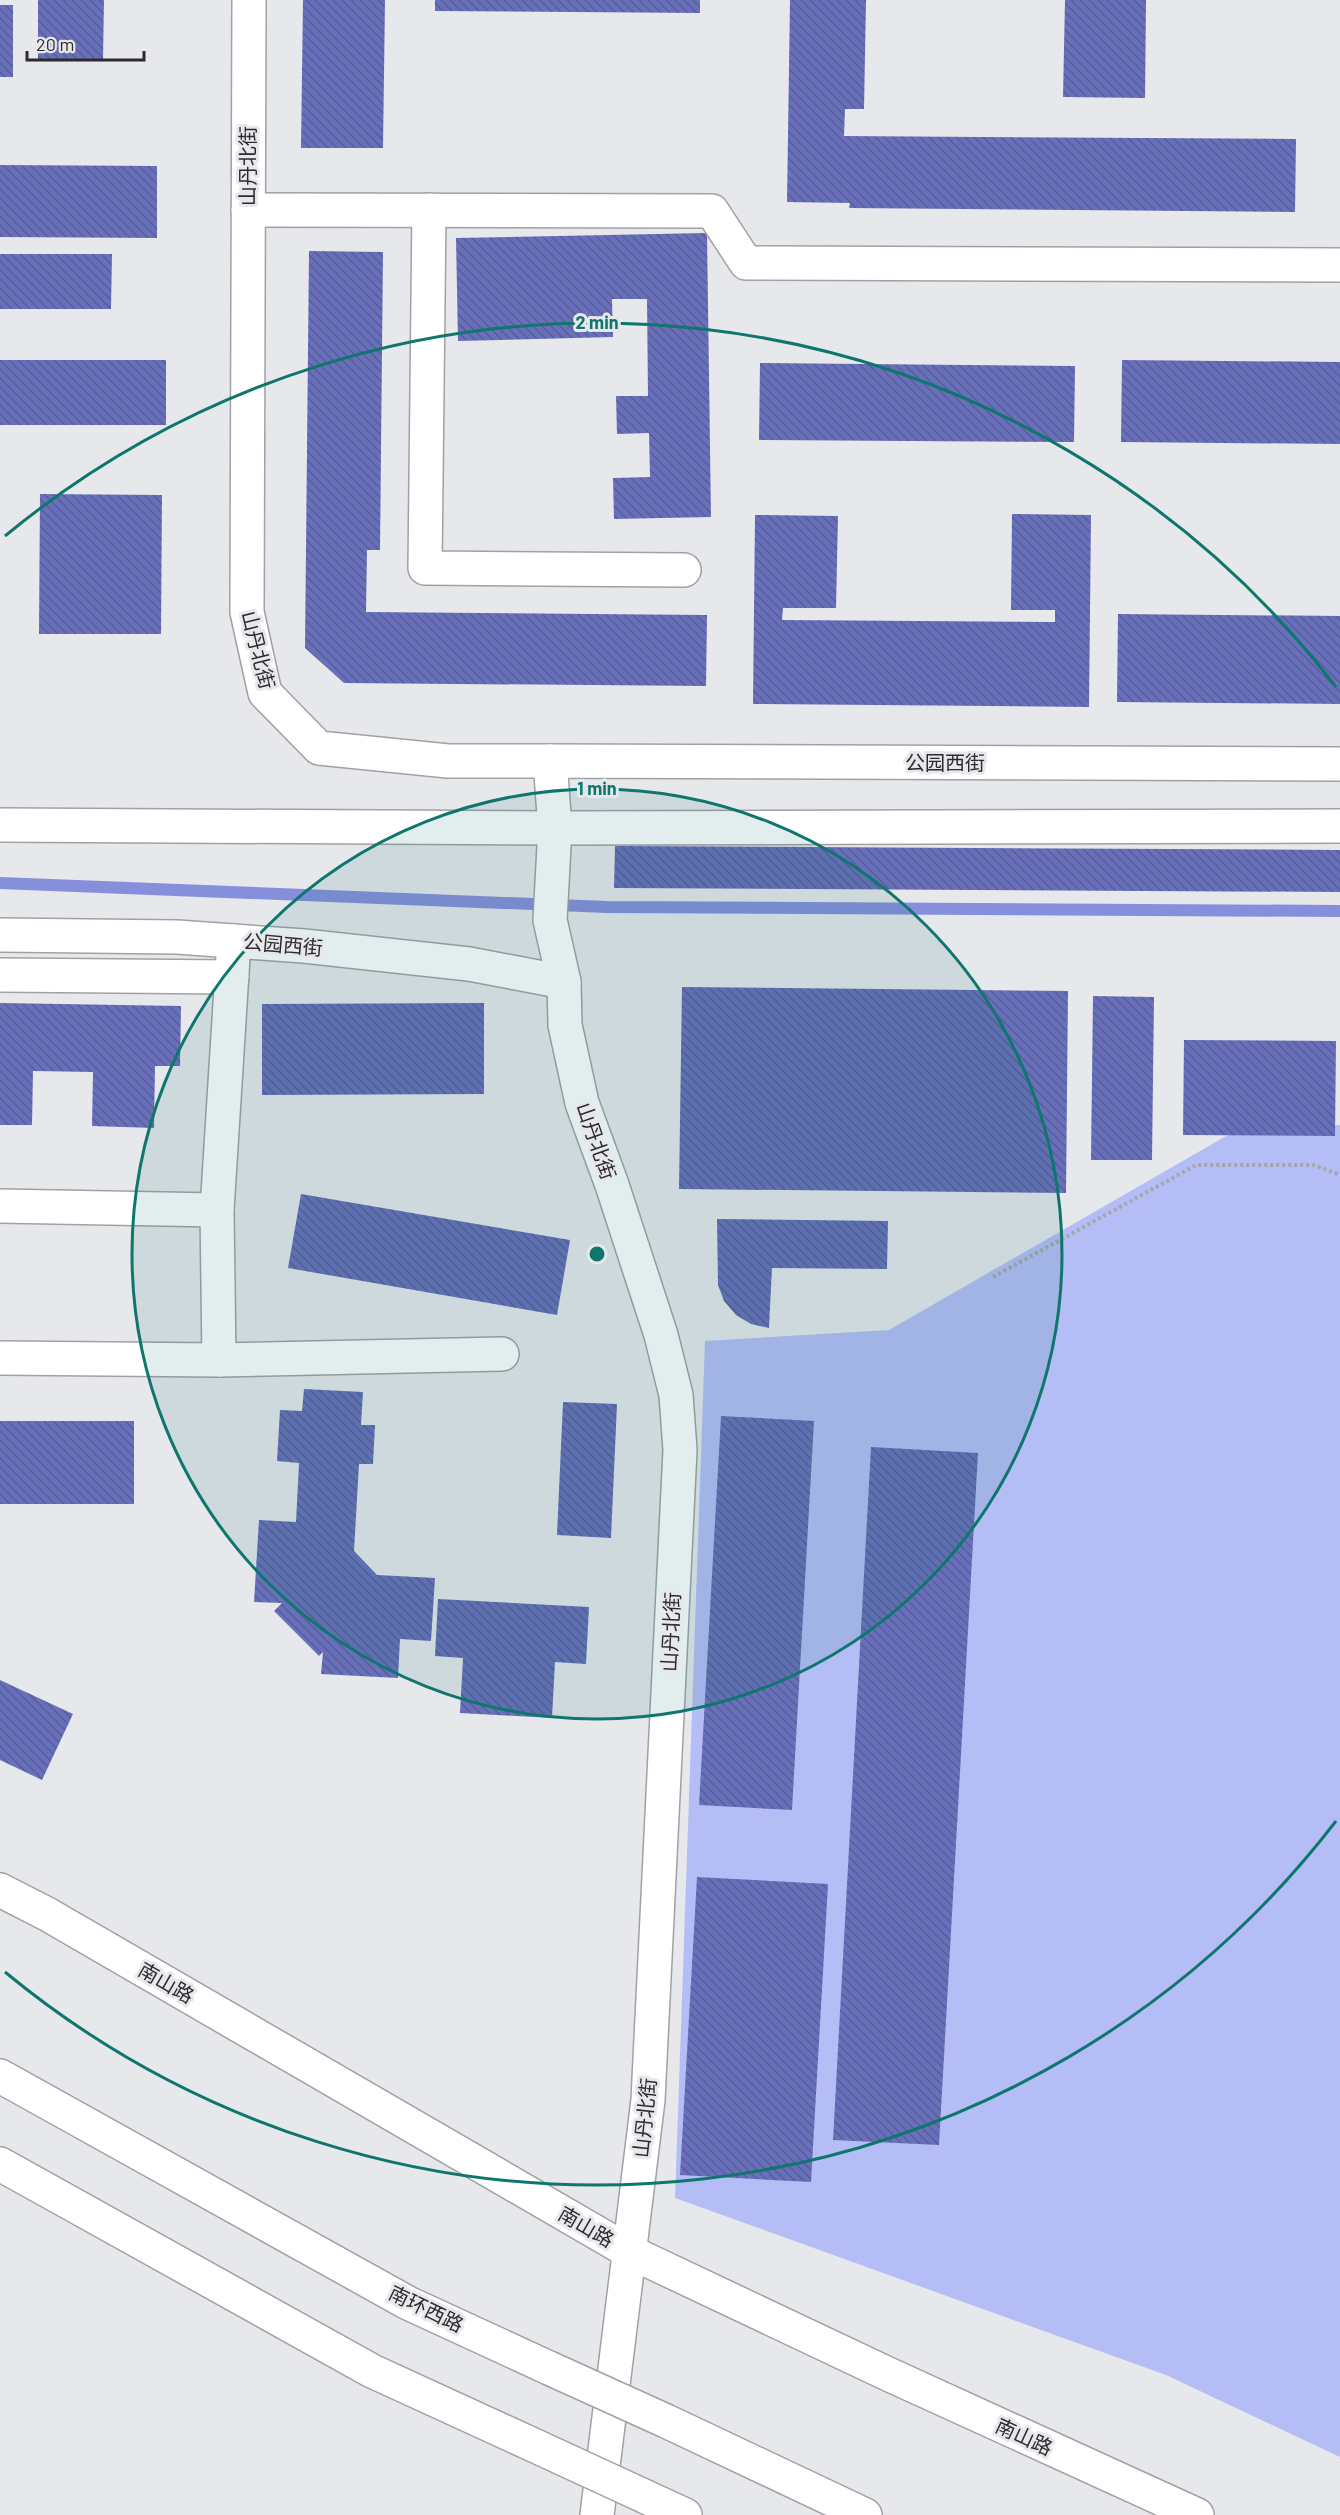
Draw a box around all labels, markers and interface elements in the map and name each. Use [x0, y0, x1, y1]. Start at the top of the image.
scale bar [27, 24, 144, 62]
text: 20 m [36, 33, 74, 55]
street label: 山丹北街 [235, 126, 259, 206]
text: 2 min [575, 311, 619, 333]
street label: 山丹北街 [238, 608, 280, 691]
street label: 公园西街 [905, 750, 985, 774]
text: 1 min [577, 777, 617, 799]
street label: 公园西街 [242, 929, 324, 959]
street label: 山丹北街 [573, 1099, 621, 1182]
centre of rings [587, 1244, 607, 1264]
street label: 山丹北街 [656, 1591, 684, 1673]
street label: 南山路 [135, 1957, 198, 2008]
street label: 山丹北街 [628, 2077, 660, 2159]
street label: 南山路 [555, 2201, 618, 2252]
street label: 南环西路 [385, 2280, 468, 2336]
street label: 南山路 [992, 2413, 1057, 2460]

